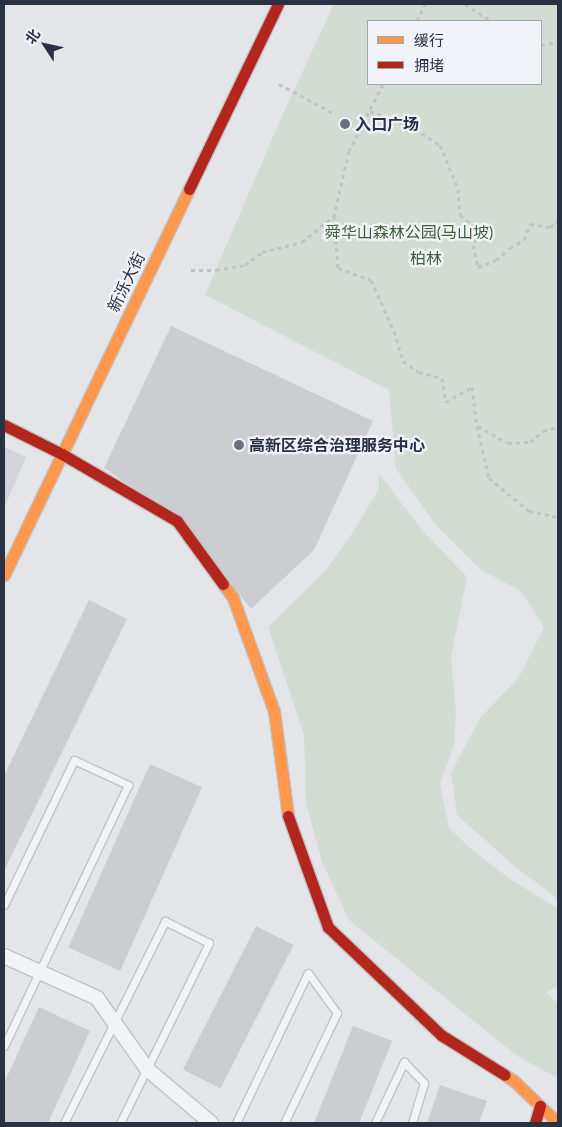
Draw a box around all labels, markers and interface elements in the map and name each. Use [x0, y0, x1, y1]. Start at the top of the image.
north arrow [20, 20, 70, 70]
legend [367, 20, 542, 85]
text: 北 [21, 26, 43, 47]
text: 缓行 [414, 31, 444, 49]
text: 拥堵 [414, 56, 444, 74]
place label: 入口广场 [355, 114, 419, 134]
marker: 入口广场 [339, 118, 351, 130]
park label: 舜华山森林公园(马山坡) [325, 222, 493, 242]
park label: 柏林 [410, 248, 442, 268]
street label: 新泺大街 [103, 249, 149, 315]
place label: 高新区综合治理服务中心 [249, 435, 425, 455]
marker: 高新区综合治理服务中心 [233, 439, 245, 451]

